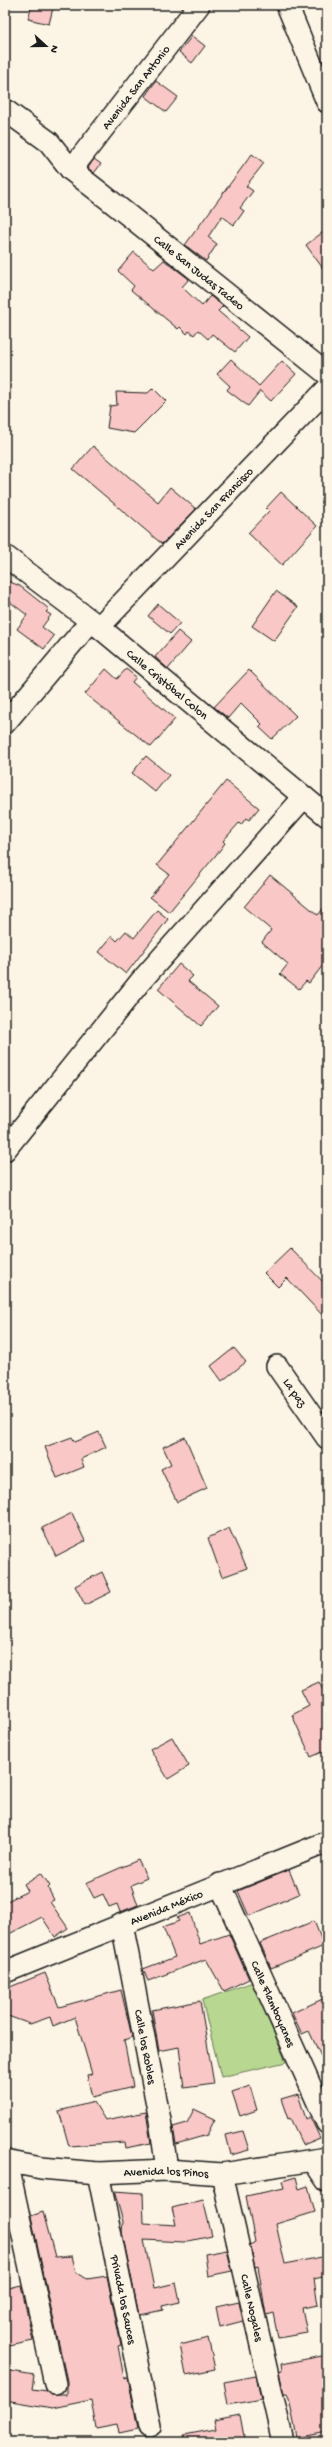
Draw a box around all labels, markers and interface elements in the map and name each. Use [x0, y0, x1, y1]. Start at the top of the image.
north arrow [26, 26, 66, 66]
text: N [47, 43, 60, 54]
street label: Avenida San Antonio [100, 43, 174, 133]
street label: Calle San Judas Tadeo [150, 233, 246, 314]
street label: Avenida San Francisco [172, 465, 257, 553]
street label: Calle Cristóbal Colon [123, 647, 210, 724]
street label: La paz [279, 1376, 309, 1411]
street label: Avenida México [129, 1888, 206, 1930]
street label: Calle Flamboyanes [246, 1959, 297, 2050]
street label: Calle los Robles [130, 2009, 158, 2086]
street label: Avenida los Pinos [123, 2165, 209, 2182]
street label: Privada los Sauces [106, 2253, 138, 2346]
street label: Calle Nogales [236, 2273, 265, 2343]

